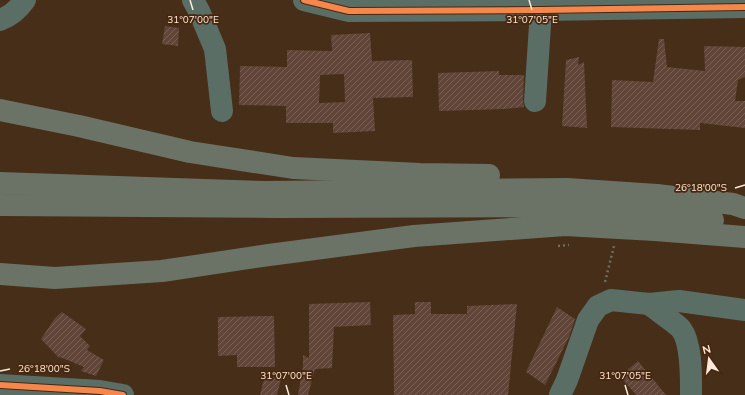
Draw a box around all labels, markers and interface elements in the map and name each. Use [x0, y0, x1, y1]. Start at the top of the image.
text: 31°07'00"E [167, 13, 219, 26]
text: 31°07'05"E [506, 13, 558, 26]
text: 26°18'00"S [675, 181, 727, 194]
north arrow [689, 339, 729, 379]
text: N [701, 341, 712, 357]
text: 26°18'00"S [18, 362, 70, 375]
text: 31°07'00"E [260, 369, 312, 382]
text: 31°07'05"E [599, 369, 651, 382]

